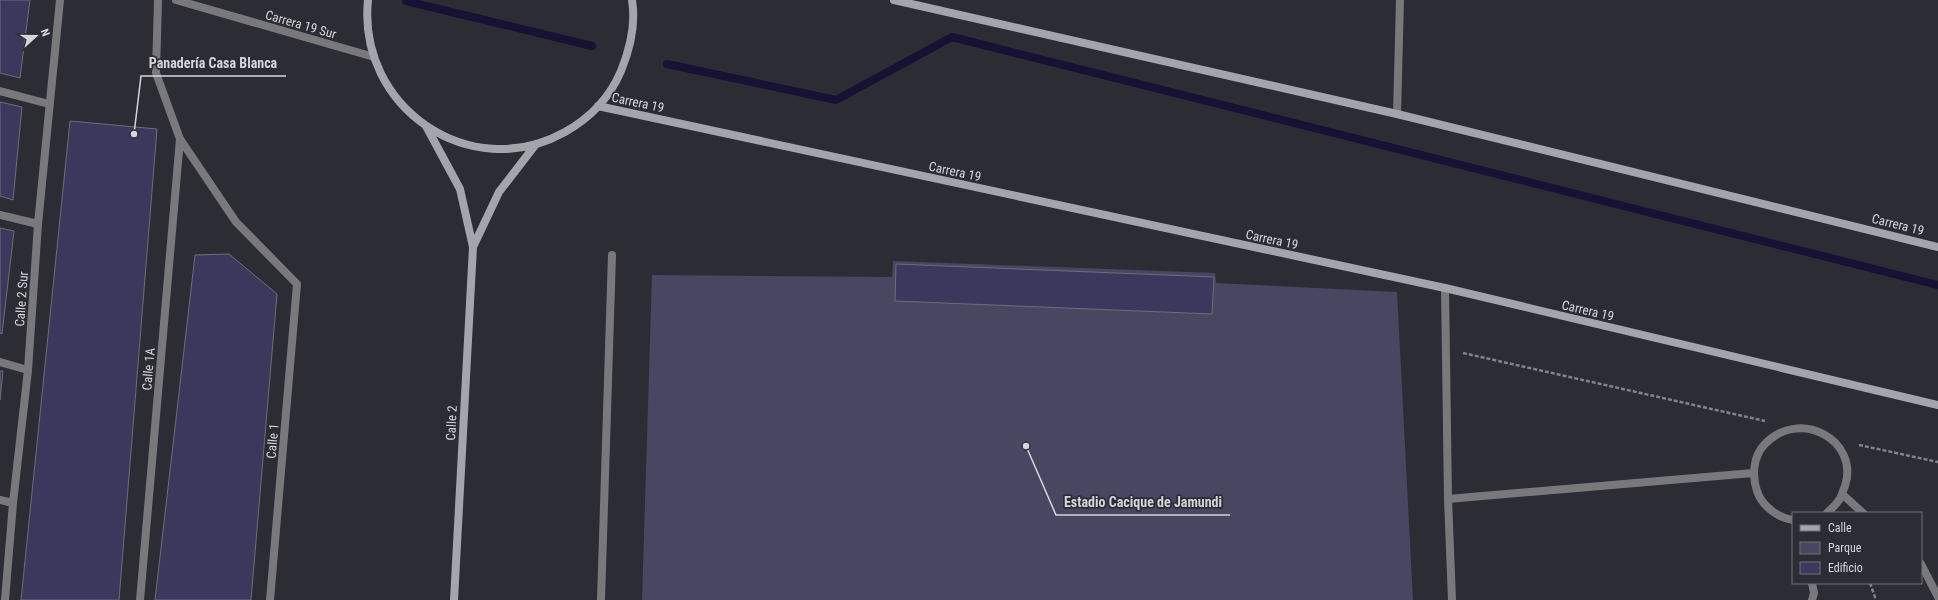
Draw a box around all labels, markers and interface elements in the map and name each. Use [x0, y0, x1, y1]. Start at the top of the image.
street label: Carrera 19 Sur [264, 7, 338, 42]
north arrow [16, 16, 56, 56]
text: N [38, 27, 52, 38]
callout: Panadería Casa Blanca [141, 50, 286, 76]
text: Panadería Casa Blanca [149, 55, 278, 71]
street label: Carrera 19 [610, 90, 665, 115]
street label: Carrera 19 [927, 159, 982, 184]
street label: Carrera 19 [1870, 211, 1926, 238]
street label: Carrera 19 [1244, 227, 1299, 252]
street label: Calle 2 Sur [12, 271, 31, 327]
street label: Carrera 19 [1560, 297, 1616, 324]
street label: Calle 1A [139, 347, 158, 391]
street label: Calle 2 [443, 405, 460, 441]
street label: Calle 1 [263, 423, 281, 459]
callout: Estadio Cacique de Jamundi [1056, 489, 1230, 515]
text: Estadio Cacique de Jamundi [1064, 494, 1222, 510]
legend [1792, 512, 1922, 584]
text: Calle [1828, 521, 1852, 535]
text: Parque [1828, 541, 1862, 555]
text: Edificio [1828, 561, 1863, 575]

